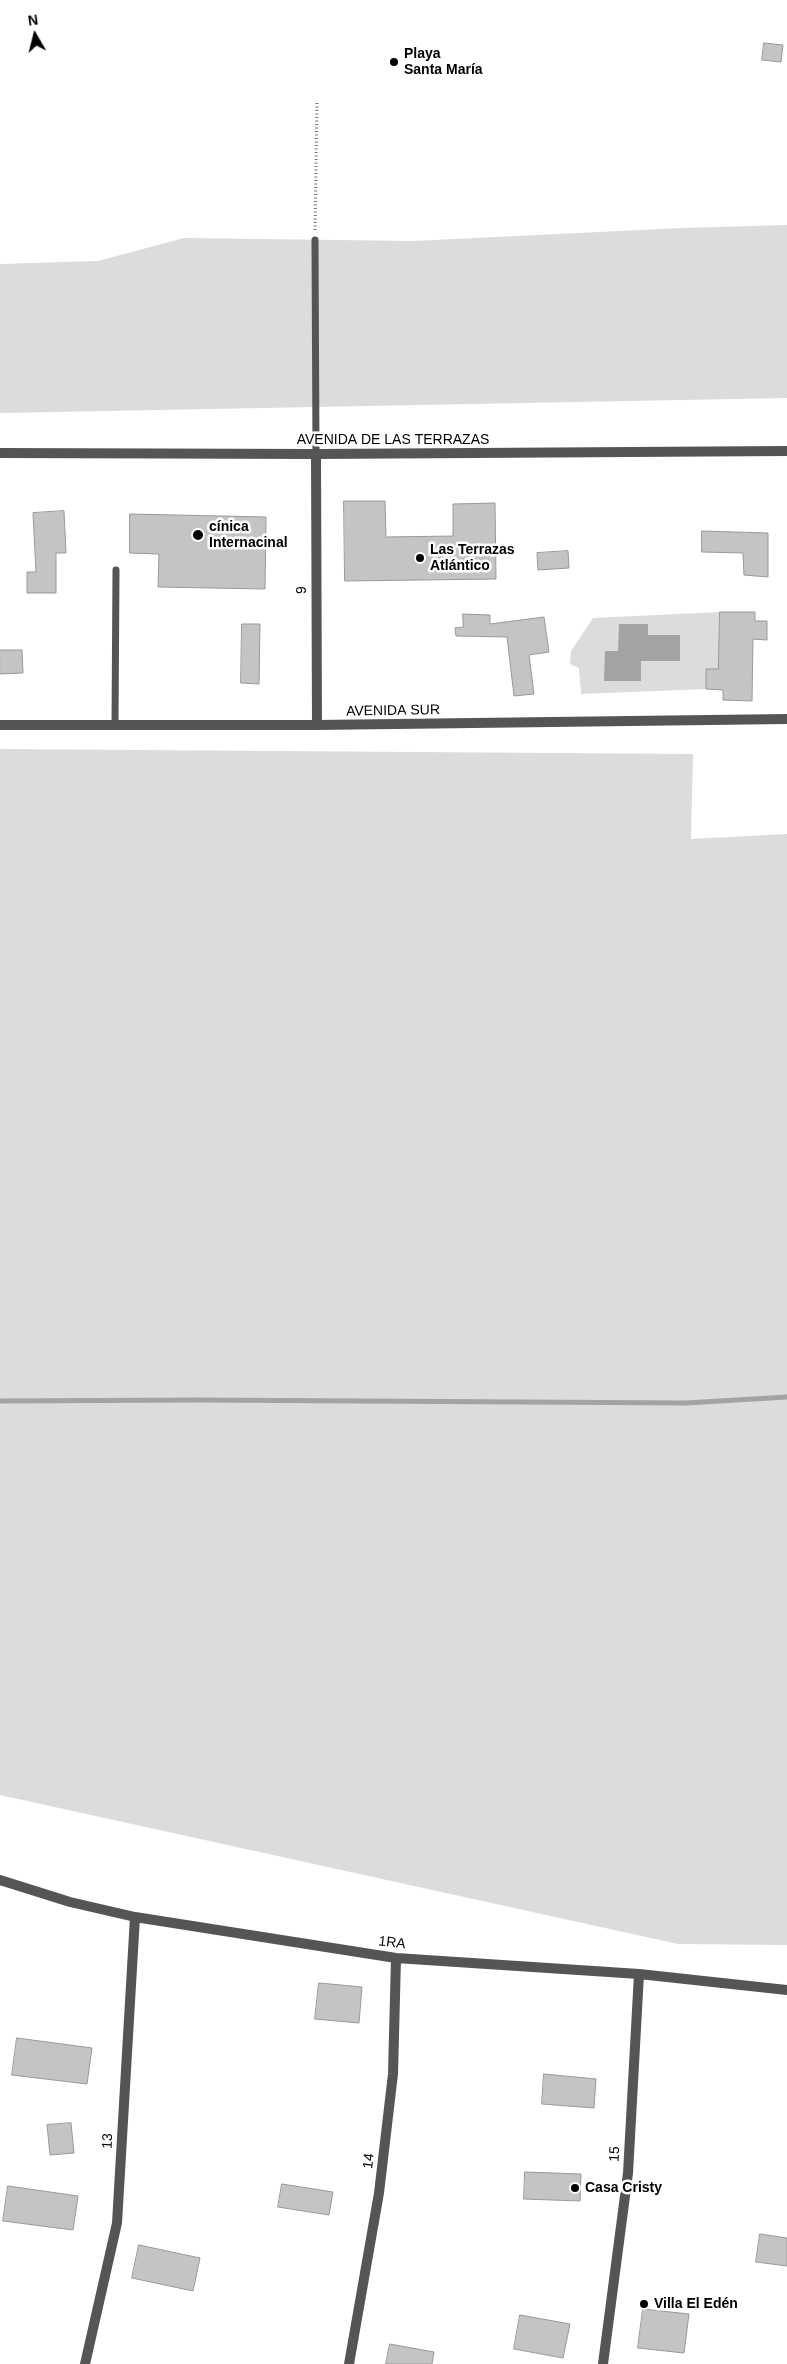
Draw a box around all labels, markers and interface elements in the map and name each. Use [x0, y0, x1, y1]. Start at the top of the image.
north arrow [10, 10, 60, 60]
text: N [27, 12, 39, 29]
place label: Playa Santa María [404, 46, 483, 78]
marker: Playa Santa María [388, 56, 400, 68]
street label: AVENIDA DE LAS TERRAZAS [297, 432, 489, 448]
place label: cínica Internacinal [209, 519, 288, 552]
marker: cínica Internacinal [191, 528, 205, 542]
place label: Las Terrazas Atlántico [430, 542, 515, 574]
marker: Las Terrazas Atlántico [414, 552, 426, 564]
street label: 9 [294, 586, 310, 594]
street label: AVENIDA SUR [346, 702, 440, 720]
street label: 1RA [377, 1933, 407, 1953]
street label: 13 [99, 2133, 117, 2149]
street label: 15 [606, 2146, 624, 2162]
street label: 14 [360, 2152, 378, 2170]
place label: Casa Cristy [585, 2180, 662, 2196]
marker: Casa Cristy [569, 2182, 581, 2194]
place label: Villa El Edén [654, 2296, 738, 2312]
marker: Villa El Edén [638, 2298, 650, 2310]

